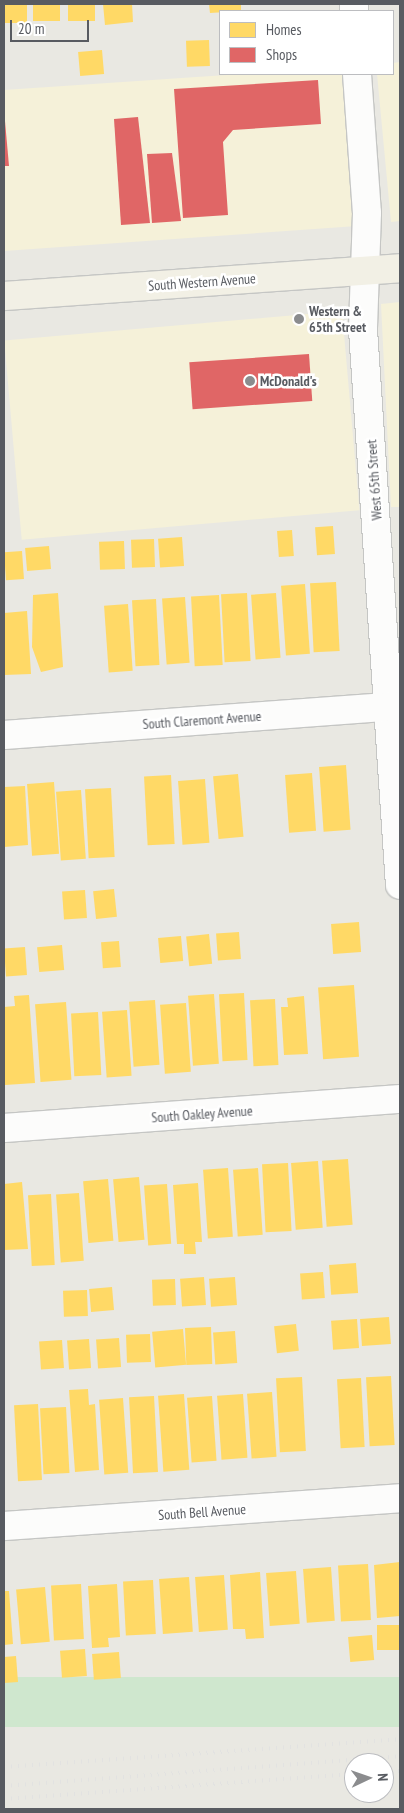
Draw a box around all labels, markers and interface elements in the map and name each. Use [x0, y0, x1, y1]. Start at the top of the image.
scale bar [12, 10, 91, 42]
legend [219, 10, 394, 75]
text: 20 m [18, 19, 44, 38]
text: Homes [266, 20, 302, 39]
text: Shops [266, 45, 297, 64]
street label: South Western Avenue [147, 270, 257, 294]
place label: Western & 65th Street [309, 303, 366, 336]
marker: Western & 65th Street [293, 313, 305, 325]
place label: McDonald's [260, 373, 317, 389]
marker: McDonald's [244, 375, 256, 387]
street label: West 65th Street [363, 439, 385, 521]
street label: South Claremont Avenue [142, 707, 262, 733]
street label: South Oakley Avenue [150, 1102, 254, 1126]
street label: South Bell Avenue [157, 1501, 247, 1523]
north arrow [344, 1753, 394, 1803]
text: N [374, 1773, 392, 1782]

